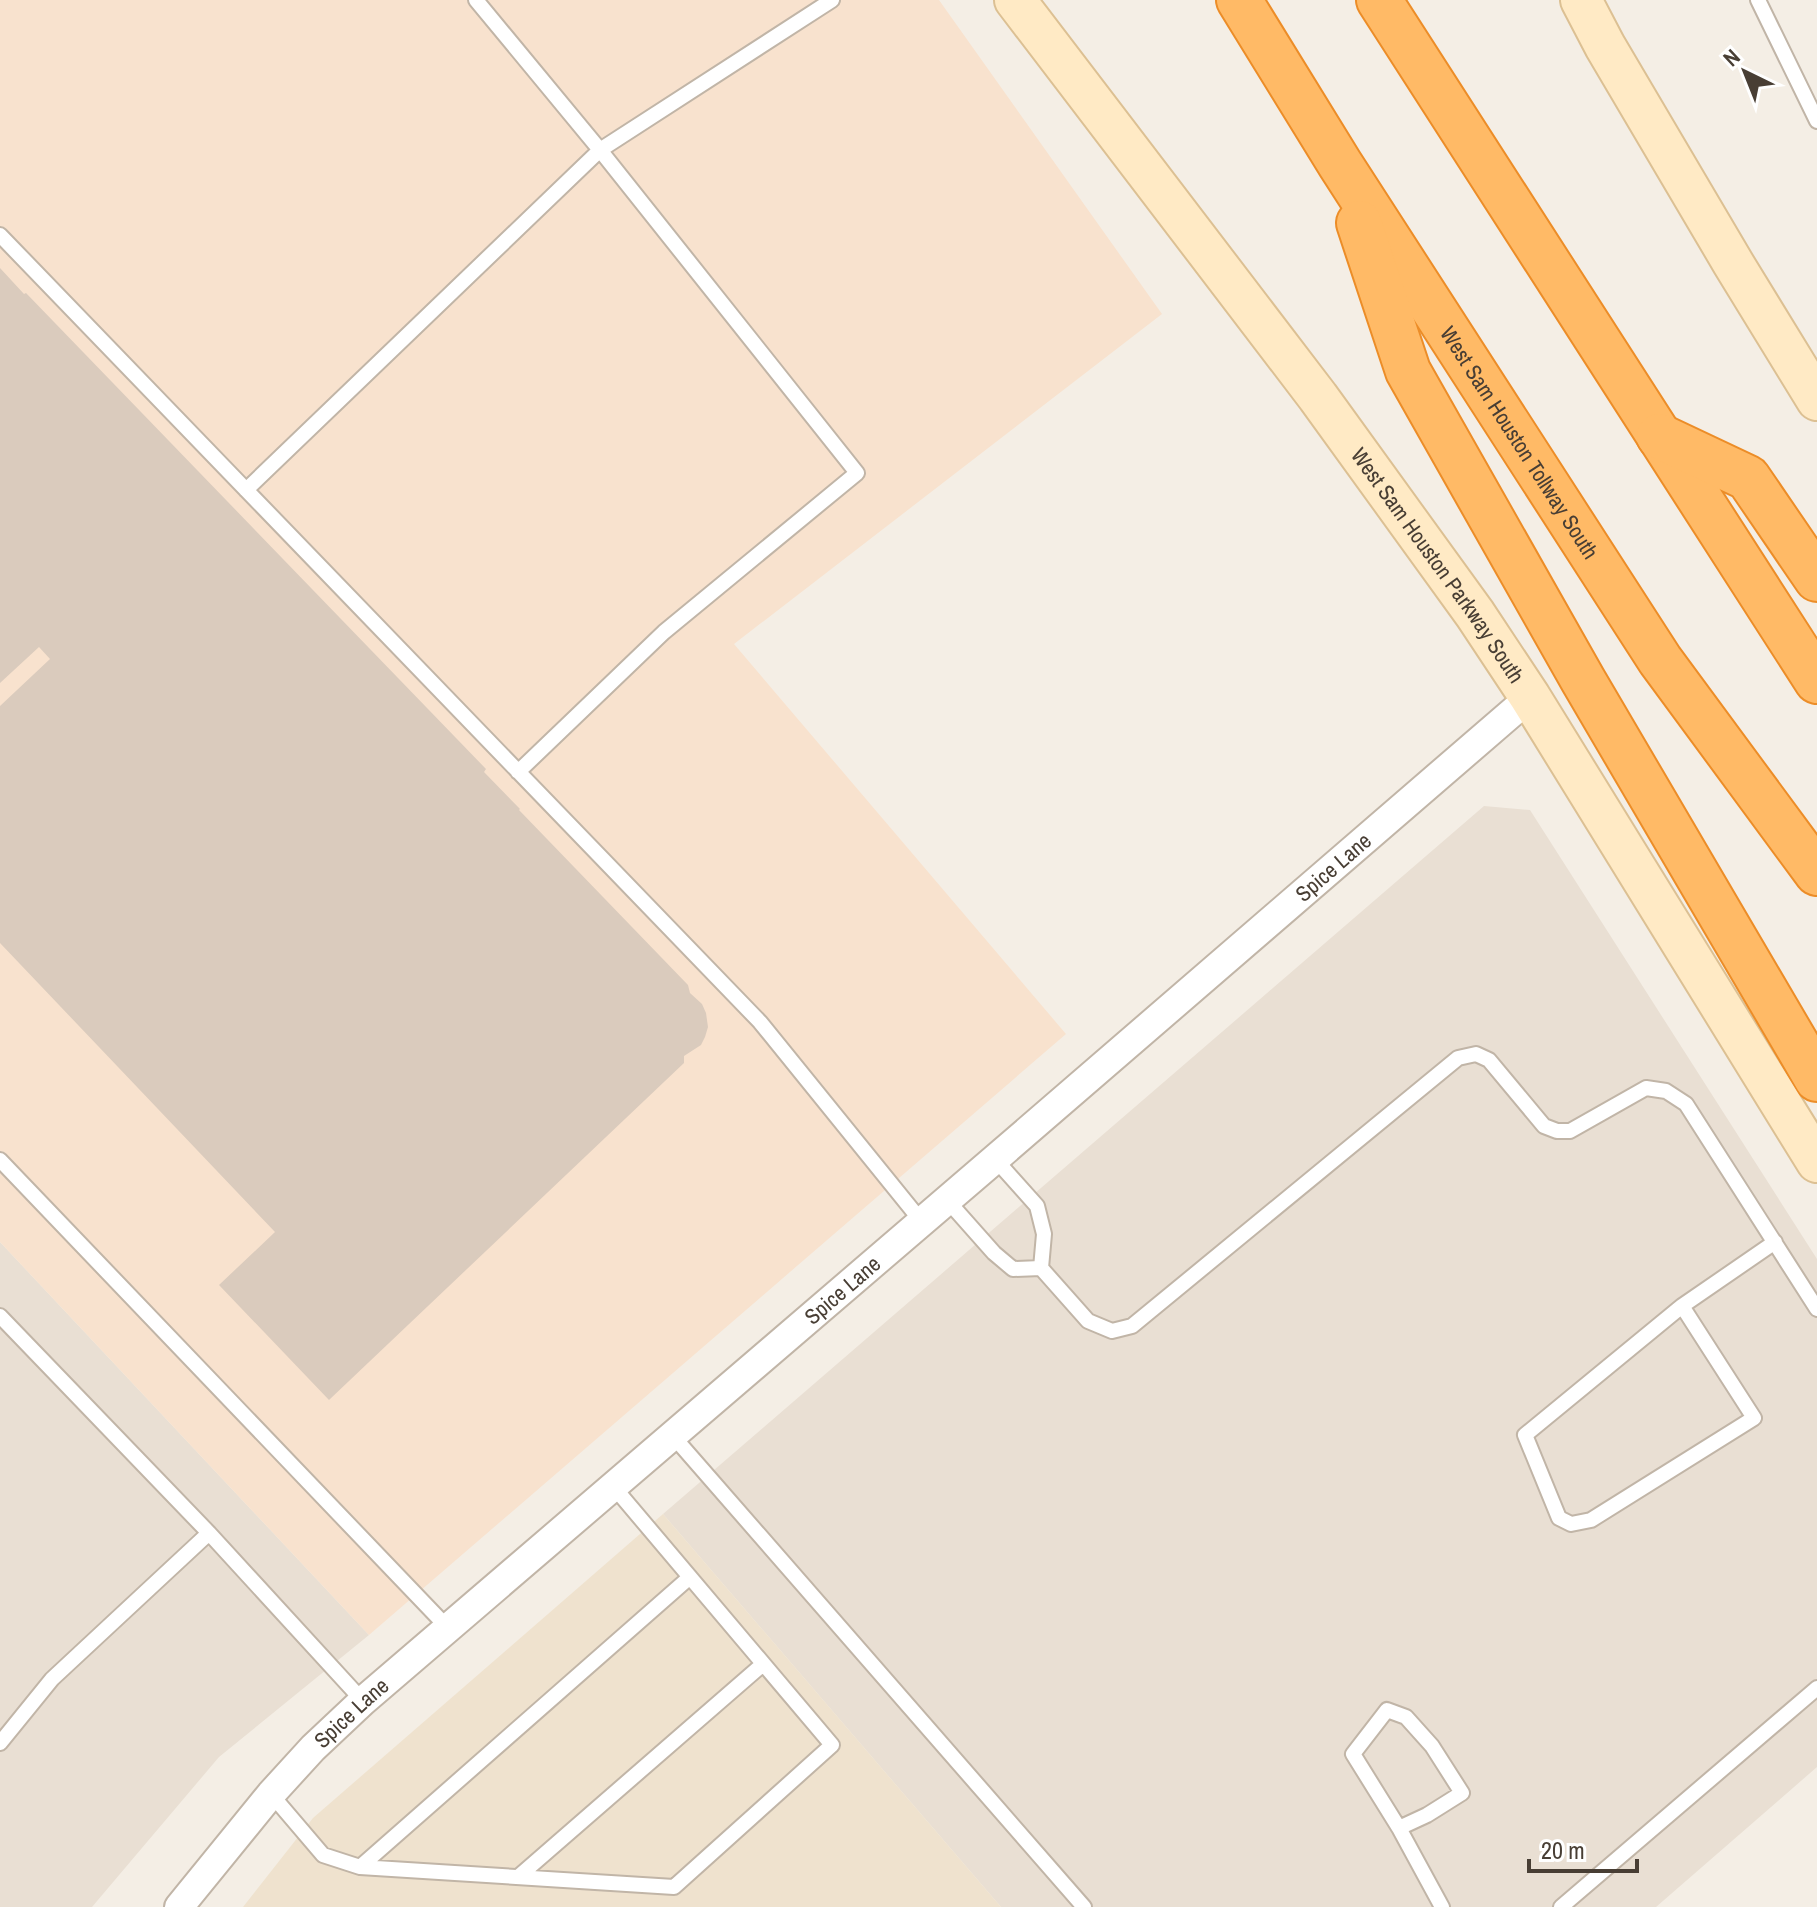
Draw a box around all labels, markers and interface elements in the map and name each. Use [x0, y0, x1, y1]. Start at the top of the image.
north arrow [1705, 32, 1785, 112]
text: N [1716, 42, 1746, 73]
street label: West Sam Houston Tollway South [1433, 320, 1606, 565]
street label: West Sam Houston Parkway South [1344, 441, 1532, 689]
street label: Spice Lane [1289, 826, 1378, 908]
street label: Spice Lane [798, 1249, 887, 1331]
street label: Spice Lane [307, 1671, 395, 1755]
scale bar [1529, 1823, 1637, 1873]
text: 20 m [1541, 1834, 1585, 1866]

